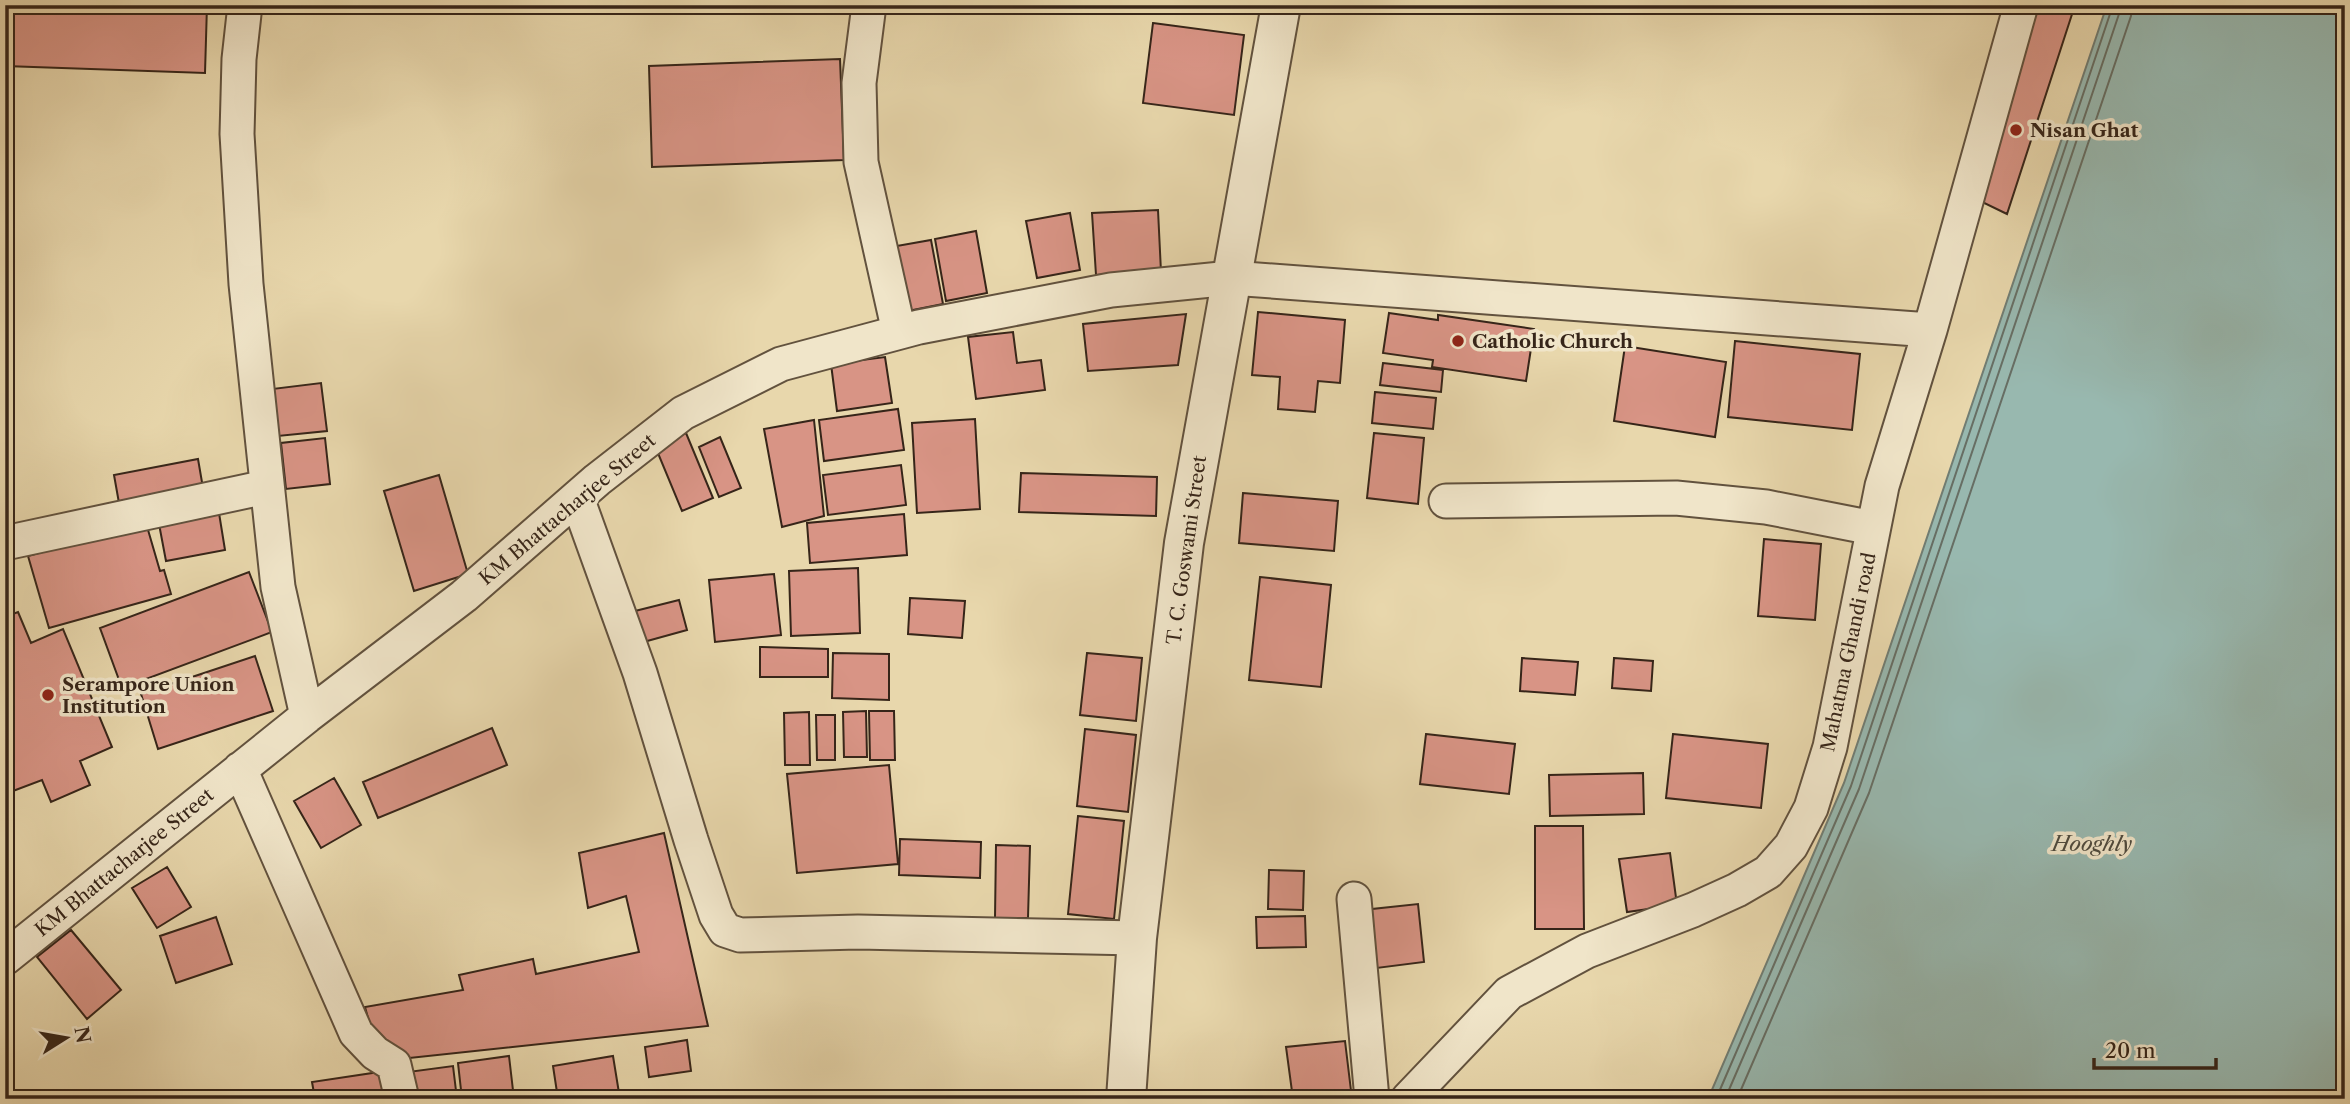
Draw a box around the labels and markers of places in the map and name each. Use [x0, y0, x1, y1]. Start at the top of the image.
place label: Nisan Ghat [2030, 119, 2139, 142]
marker: Nisan Ghat [2008, 122, 2024, 138]
place label: Catholic Church [1472, 330, 1633, 353]
marker: Catholic Church [1450, 333, 1466, 349]
place label: Serampore Union Institution [62, 673, 234, 718]
marker: Serampore Union Institution [40, 687, 56, 703]

